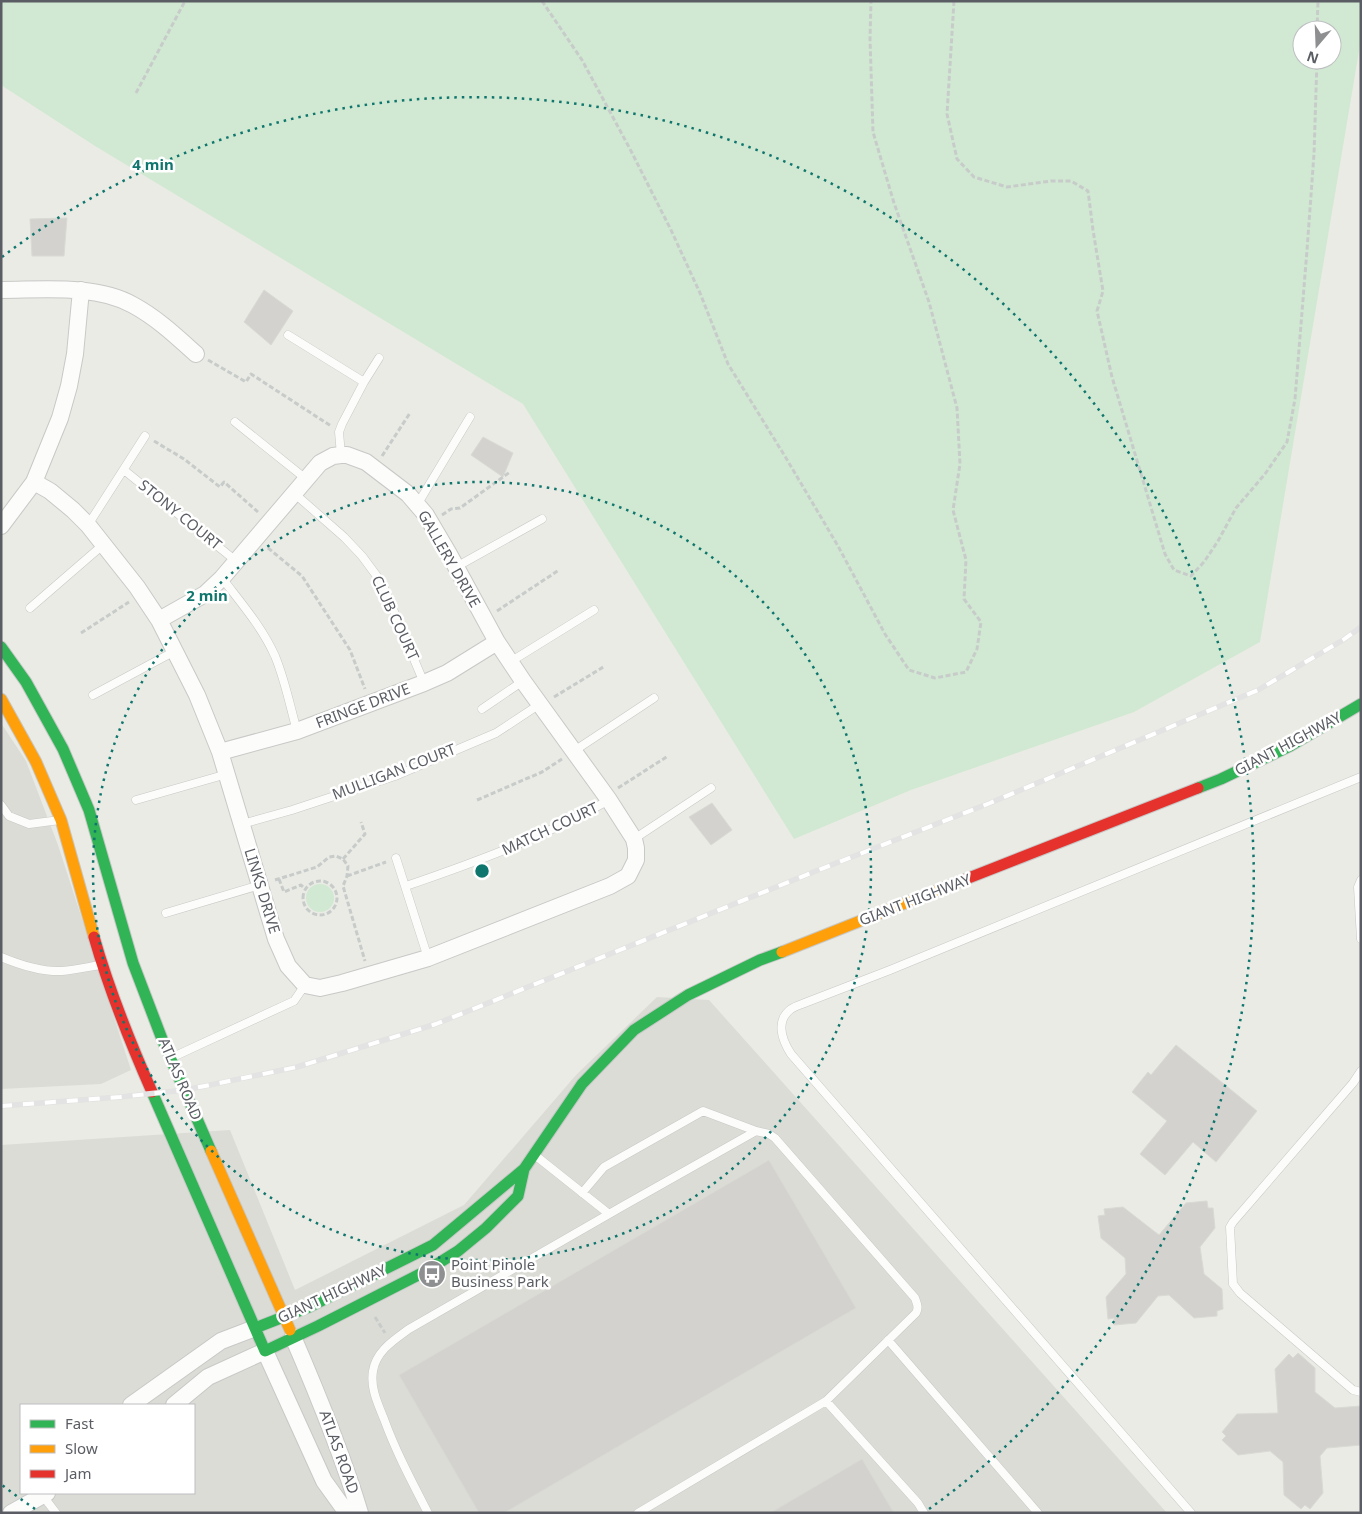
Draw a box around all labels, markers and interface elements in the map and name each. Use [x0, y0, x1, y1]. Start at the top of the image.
north arrow [1292, 20, 1342, 70]
text: N [1304, 47, 1321, 69]
text: 4 min [132, 154, 174, 174]
street label: STONY COURT [135, 475, 227, 554]
street label: GALLERY DRIVE [414, 506, 486, 611]
street label: CLUB COURT [368, 572, 425, 664]
text: 2 min [186, 585, 228, 605]
street label: FRINGE DRIVE [313, 678, 413, 732]
street label: GIANT HIGHWAY [1231, 706, 1345, 780]
street label: MULLIGAN COURT [329, 738, 459, 804]
street label: MATCH COURT [498, 797, 602, 859]
street label: LINKS DRIVE [240, 845, 285, 936]
centre of rings [473, 862, 491, 880]
street label: GIANT HIGHWAY [856, 868, 974, 930]
street label: ATLAS ROAD [155, 1034, 207, 1123]
place label: Point Pinole Business Park [451, 1254, 549, 1291]
street label: GIANT HIGHWAY [274, 1259, 390, 1327]
bus stop icon: Point Pinole Business Park [417, 1259, 447, 1289]
legend [20, 1404, 195, 1494]
street label: ATLAS ROAD [316, 1407, 364, 1496]
text: Fast [65, 1413, 94, 1433]
text: Slow [65, 1438, 98, 1458]
text: Jam [63, 1463, 92, 1483]

